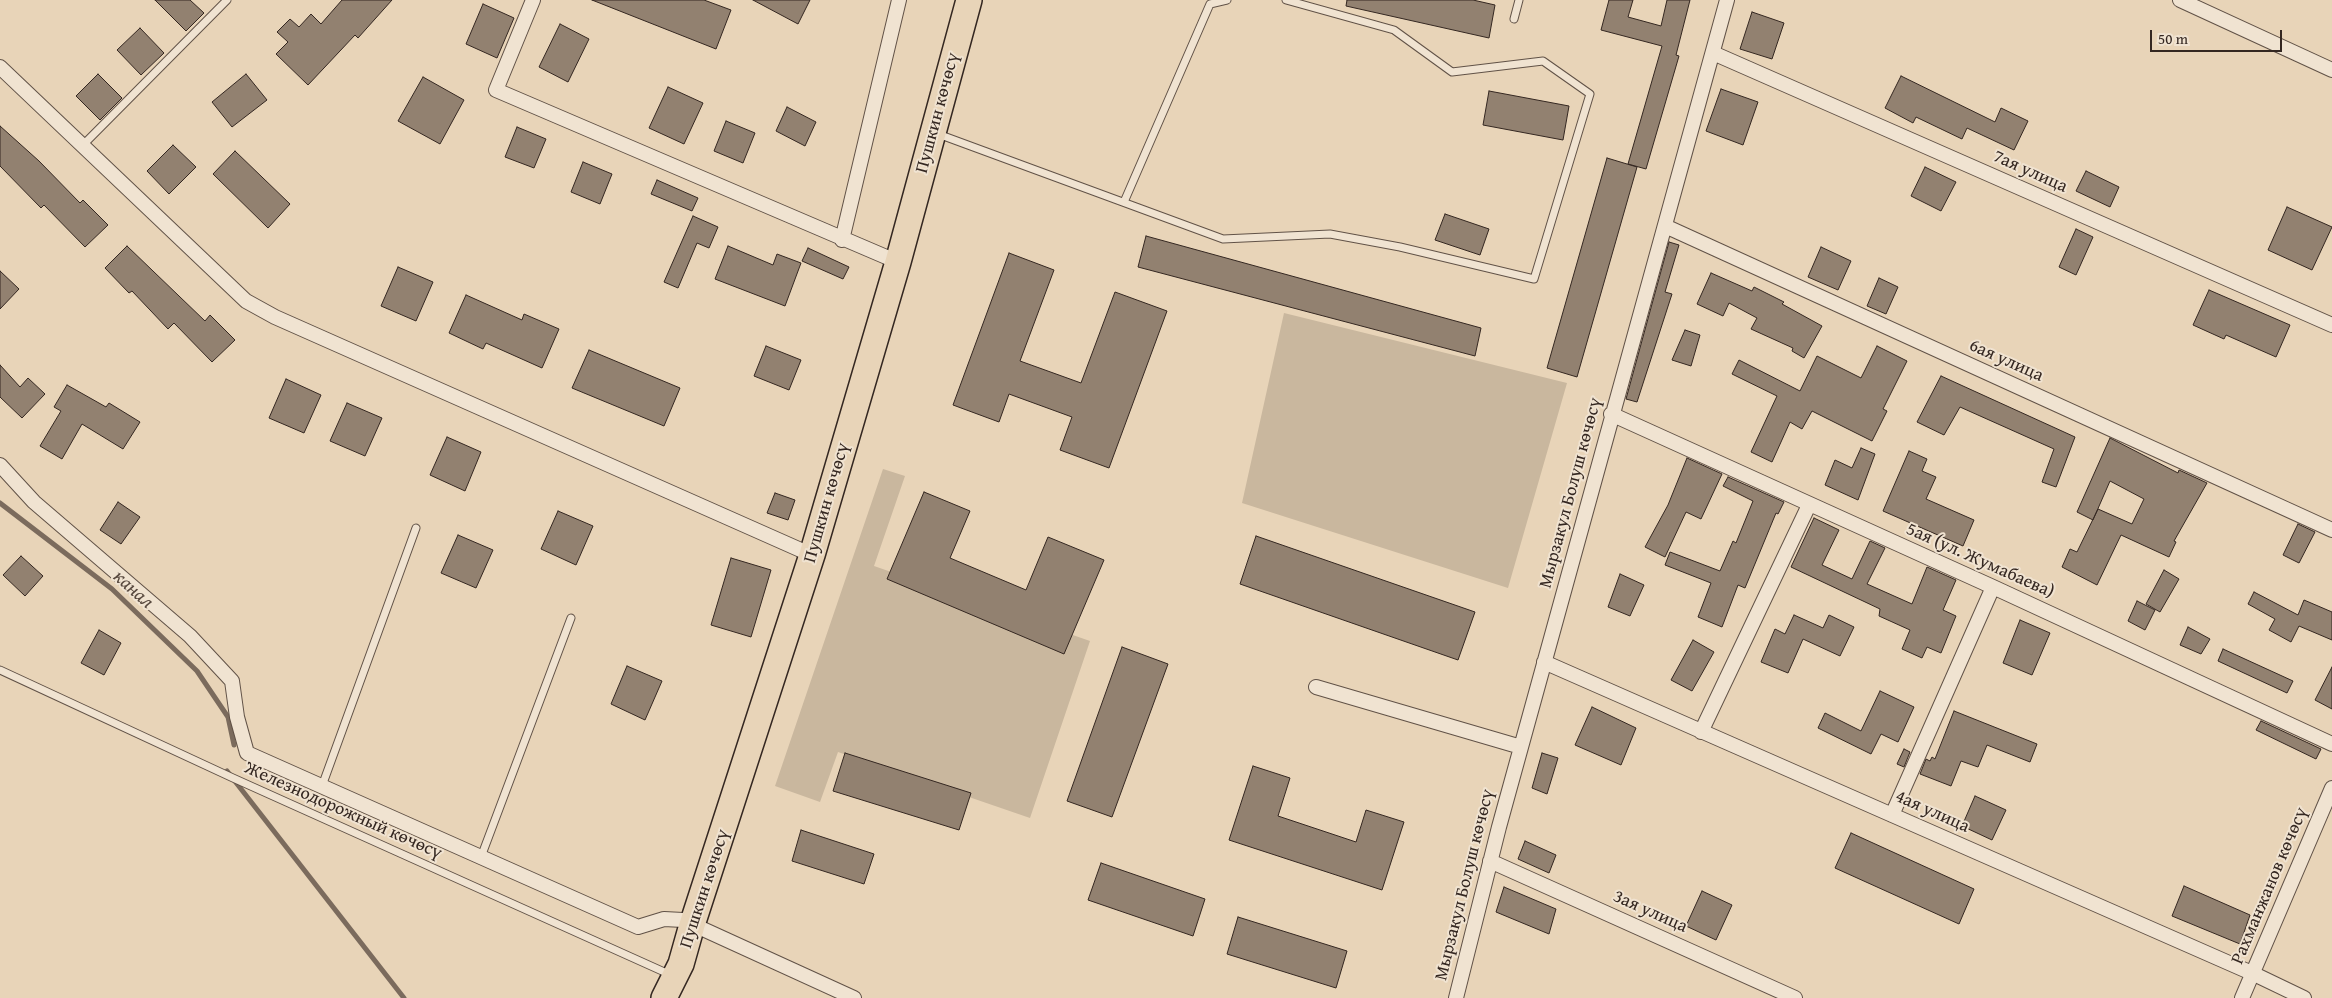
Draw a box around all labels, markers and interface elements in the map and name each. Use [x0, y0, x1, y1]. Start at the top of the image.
scale bar [2152, 20, 2284, 52]
text: 50 m [2158, 28, 2188, 49]
street label: Пушкин көчөсү [912, 50, 964, 176]
street label: 7ая улица [1990, 146, 2070, 198]
street label: 6ая улица [1966, 335, 2046, 387]
street label: Мырзакул Болуш көчөсү [1535, 395, 1607, 591]
street label: Пушкин көчөсү [800, 441, 854, 565]
street label: 5ая (ул. Жумабаева) [1903, 519, 2057, 603]
water label: канал [108, 566, 158, 614]
street label: Железнодорожный көчөсү [241, 758, 445, 864]
street label: 4ая улица [1892, 786, 1972, 838]
street label: Мырзакул Болуш көчөсү [1431, 787, 1499, 983]
street label: Рахманжанов көчөсү [2227, 804, 2313, 968]
street label: Пушкин көчөсү [676, 827, 734, 951]
street label: 3ая улица [1610, 886, 1690, 938]

